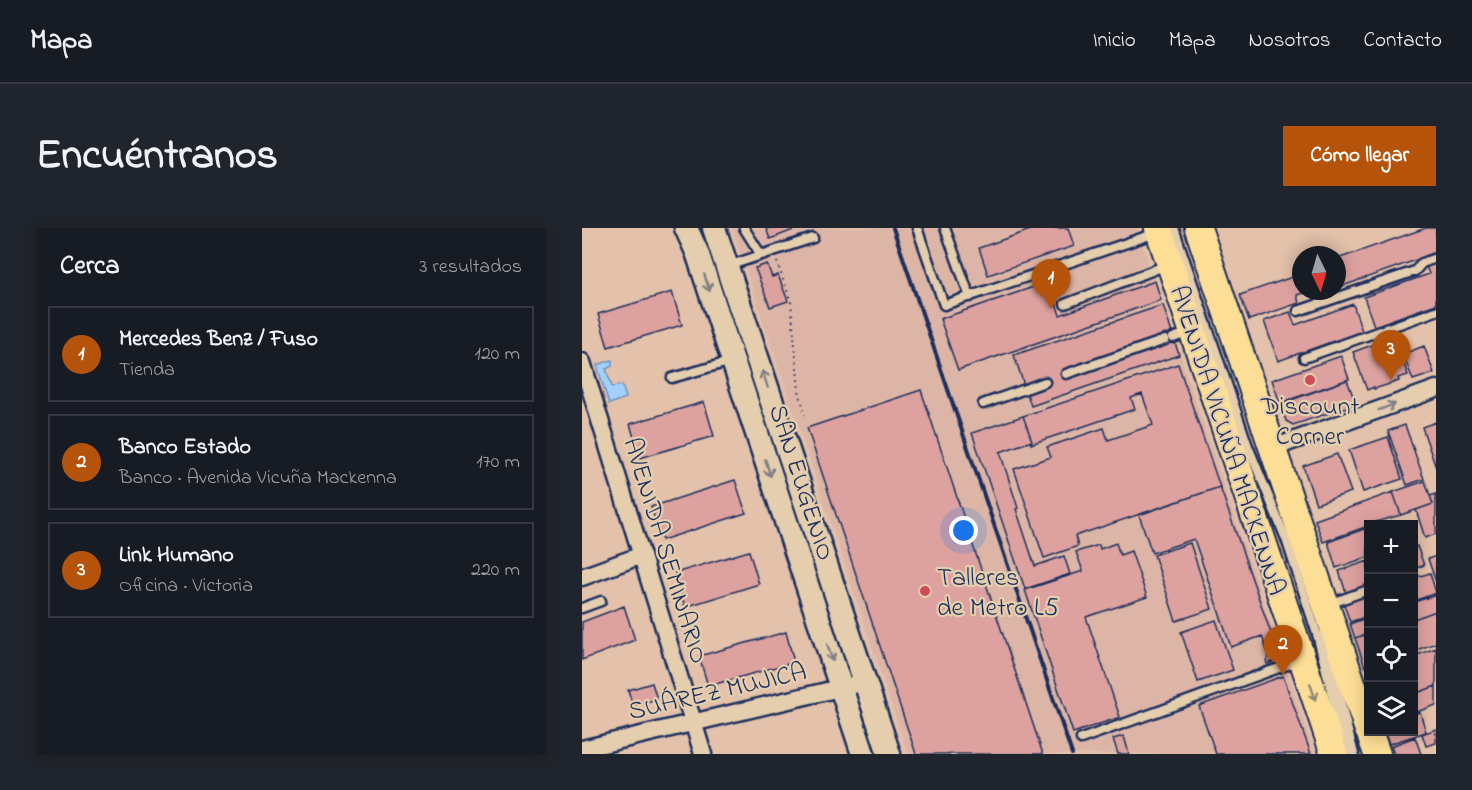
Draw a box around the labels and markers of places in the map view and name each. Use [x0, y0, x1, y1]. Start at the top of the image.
pin: 1 [1032, 260, 1070, 309]
pin: 3 [1372, 330, 1410, 380]
marker: Discount Corner [1303, 373, 1317, 387]
place label: Discount Corner [1260, 389, 1359, 457]
place label: Talleres de Metro L5 [937, 560, 1059, 628]
marker: Talleres de Metro L5 [918, 584, 932, 598]
pin: 2 [1264, 626, 1302, 675]

